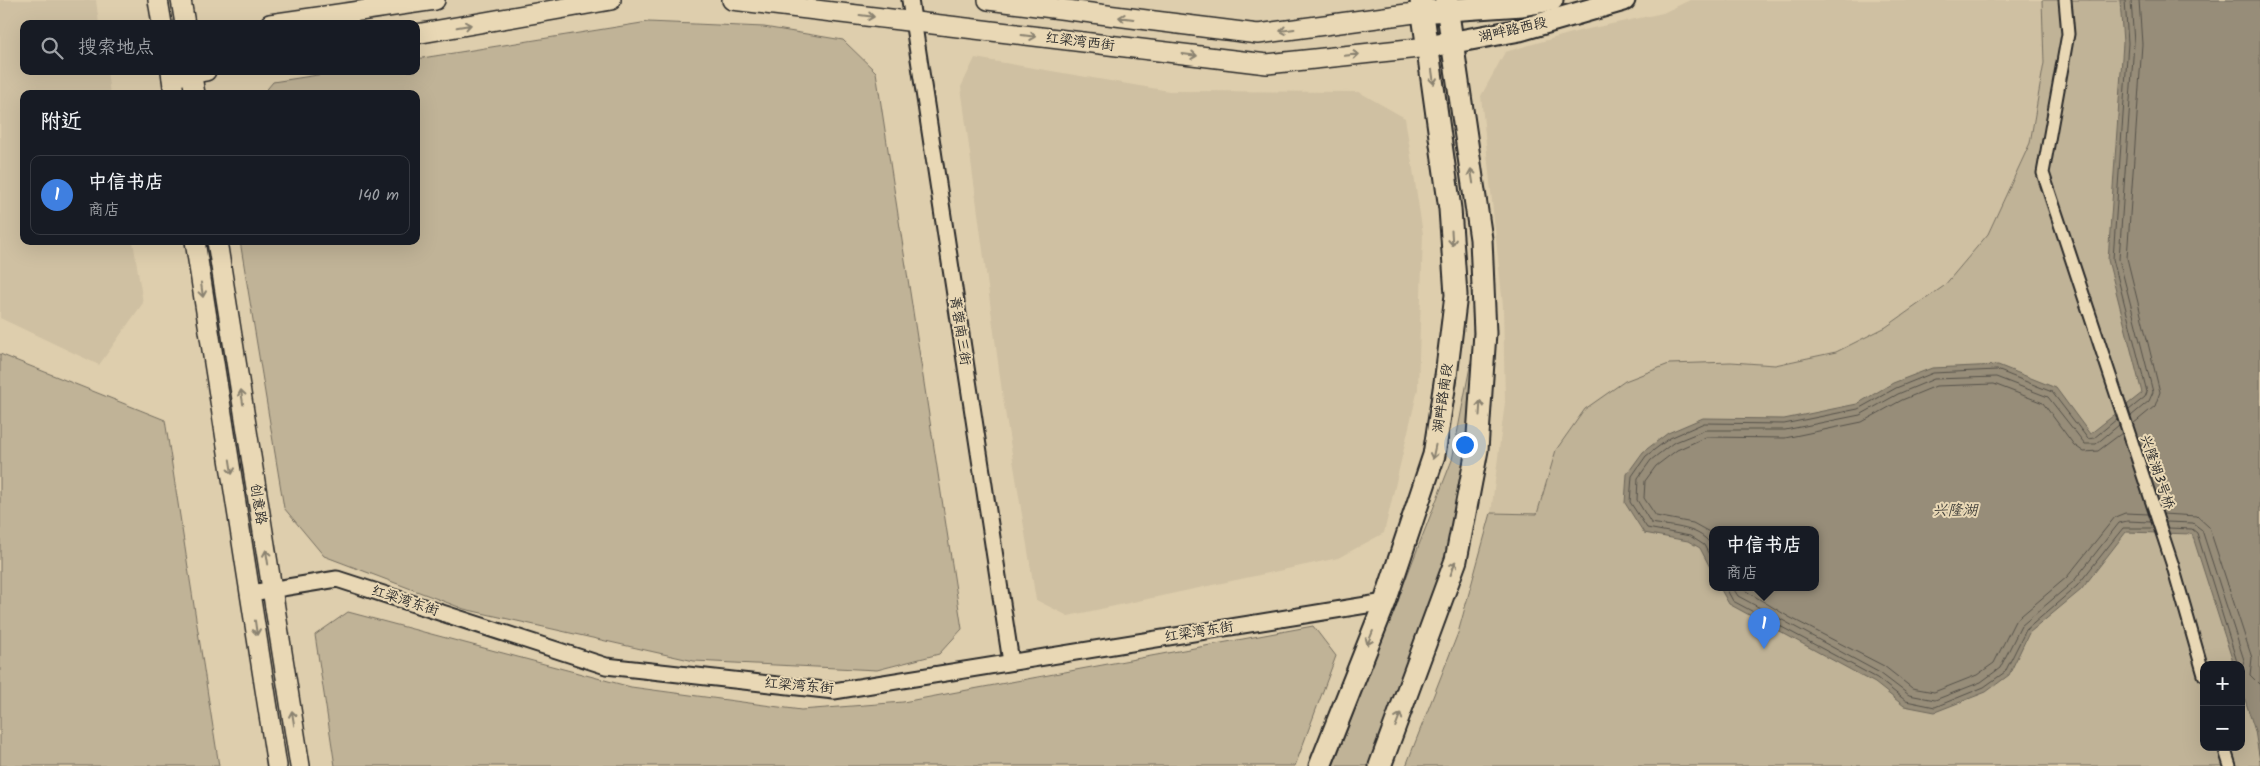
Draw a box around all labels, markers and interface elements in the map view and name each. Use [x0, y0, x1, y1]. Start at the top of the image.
street label: 湖畔路西段 [1476, 11, 1550, 49]
one-way arrow [859, 12, 875, 22]
one-way arrow [1118, 12, 1134, 22]
search box [20, 20, 420, 75]
one-way arrow [456, 20, 472, 30]
one-way arrow [1280, 25, 1296, 35]
street label: 红梁湾西街 [1044, 27, 1116, 57]
one-way arrow [1020, 31, 1036, 41]
text: 搜索地点 [78, 33, 154, 63]
icon: search [38, 34, 66, 62]
one-way arrow [1182, 50, 1198, 60]
one-way arrow [1343, 50, 1359, 60]
one-way arrow [1428, 69, 1438, 85]
text: 附近 [40, 106, 82, 139]
text: 中信书店 [88, 168, 164, 198]
one-way arrow [1467, 169, 1477, 185]
text: 1 [55, 183, 59, 208]
text: 140 m [358, 183, 399, 208]
text: 商店 [88, 198, 120, 223]
one-way arrow [1448, 230, 1457, 246]
one-way arrow [198, 281, 208, 297]
street label: 菁蓉南三街 [944, 295, 976, 367]
street label: 湖畔路南段 [1427, 362, 1459, 434]
one-way arrow [236, 389, 246, 405]
one-way arrow [1475, 400, 1484, 416]
your location [1452, 432, 1478, 458]
street label: 兴隆湖3号桥 [2134, 432, 2180, 512]
one-way arrow [1429, 443, 1438, 459]
one-way arrow [226, 459, 236, 475]
street label: 创意路 [244, 482, 272, 526]
water label: 兴隆湖 [1932, 499, 1979, 523]
popup [1709, 526, 1819, 591]
text: 中信书店 [1726, 531, 1802, 561]
one-way arrow [261, 550, 271, 566]
one-way arrow [1449, 561, 1458, 576]
text: 商店 [1726, 561, 1758, 586]
street label: 红梁湾东街 [368, 580, 442, 622]
pin: 1 [1748, 608, 1780, 649]
street label: 红梁湾东街 [1163, 616, 1235, 648]
one-way arrow [252, 619, 262, 635]
one-way arrow [1364, 630, 1374, 645]
map controls [2200, 661, 2245, 751]
button: + [2200, 661, 2245, 706]
street label: 红梁湾东街 [763, 672, 835, 700]
button: − [2200, 706, 2245, 751]
one-way arrow [287, 710, 297, 726]
one-way arrow [1394, 713, 1403, 728]

